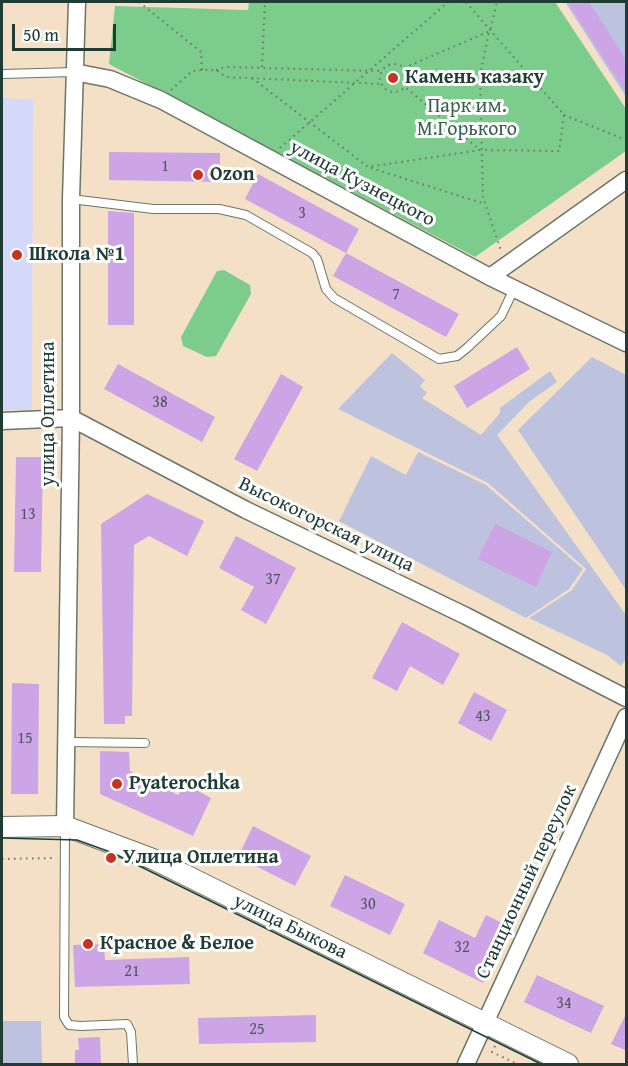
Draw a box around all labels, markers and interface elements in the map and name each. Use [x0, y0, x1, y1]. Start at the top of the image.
scale bar [15, 12, 118, 50]
text: 50 m [23, 21, 59, 48]
place label: Камень казаку [405, 66, 544, 90]
marker: Камень казаку [386, 71, 400, 85]
park label: Парк им. М.Горького [417, 95, 517, 142]
street label: улица Кузнецкого [285, 136, 439, 232]
house number: 1 [161, 157, 169, 177]
place label: Ozon [210, 163, 255, 187]
marker: Ozon [191, 168, 205, 182]
house number: 3 [298, 204, 306, 224]
place label: Школа №1 [29, 243, 125, 267]
marker: Школа №1 [10, 248, 24, 262]
house number: 7 [392, 285, 400, 305]
street label: улица Оплетина [37, 342, 61, 486]
house number: 38 [152, 393, 168, 413]
street label: Высокогорская улица [234, 472, 418, 578]
house number: 13 [20, 505, 36, 525]
house number: 37 [265, 570, 281, 590]
house number: 43 [475, 707, 491, 727]
house number: 15 [17, 729, 33, 749]
place label: Pyaterochka [129, 772, 240, 796]
marker: Pyaterochka [110, 777, 124, 791]
street label: Станционный переулок [471, 781, 583, 983]
place label: Улица Оплетина [123, 846, 279, 870]
marker: Улица Оплетина [104, 851, 118, 865]
street label: улица Быкова [229, 889, 351, 965]
house number: 30 [360, 895, 376, 915]
place label: Красное & Белое [100, 932, 254, 956]
marker: Красное & Белое [81, 937, 95, 951]
house number: 32 [454, 938, 470, 958]
house number: 21 [124, 962, 140, 982]
house number: 34 [556, 994, 572, 1014]
house number: 25 [249, 1020, 265, 1040]

